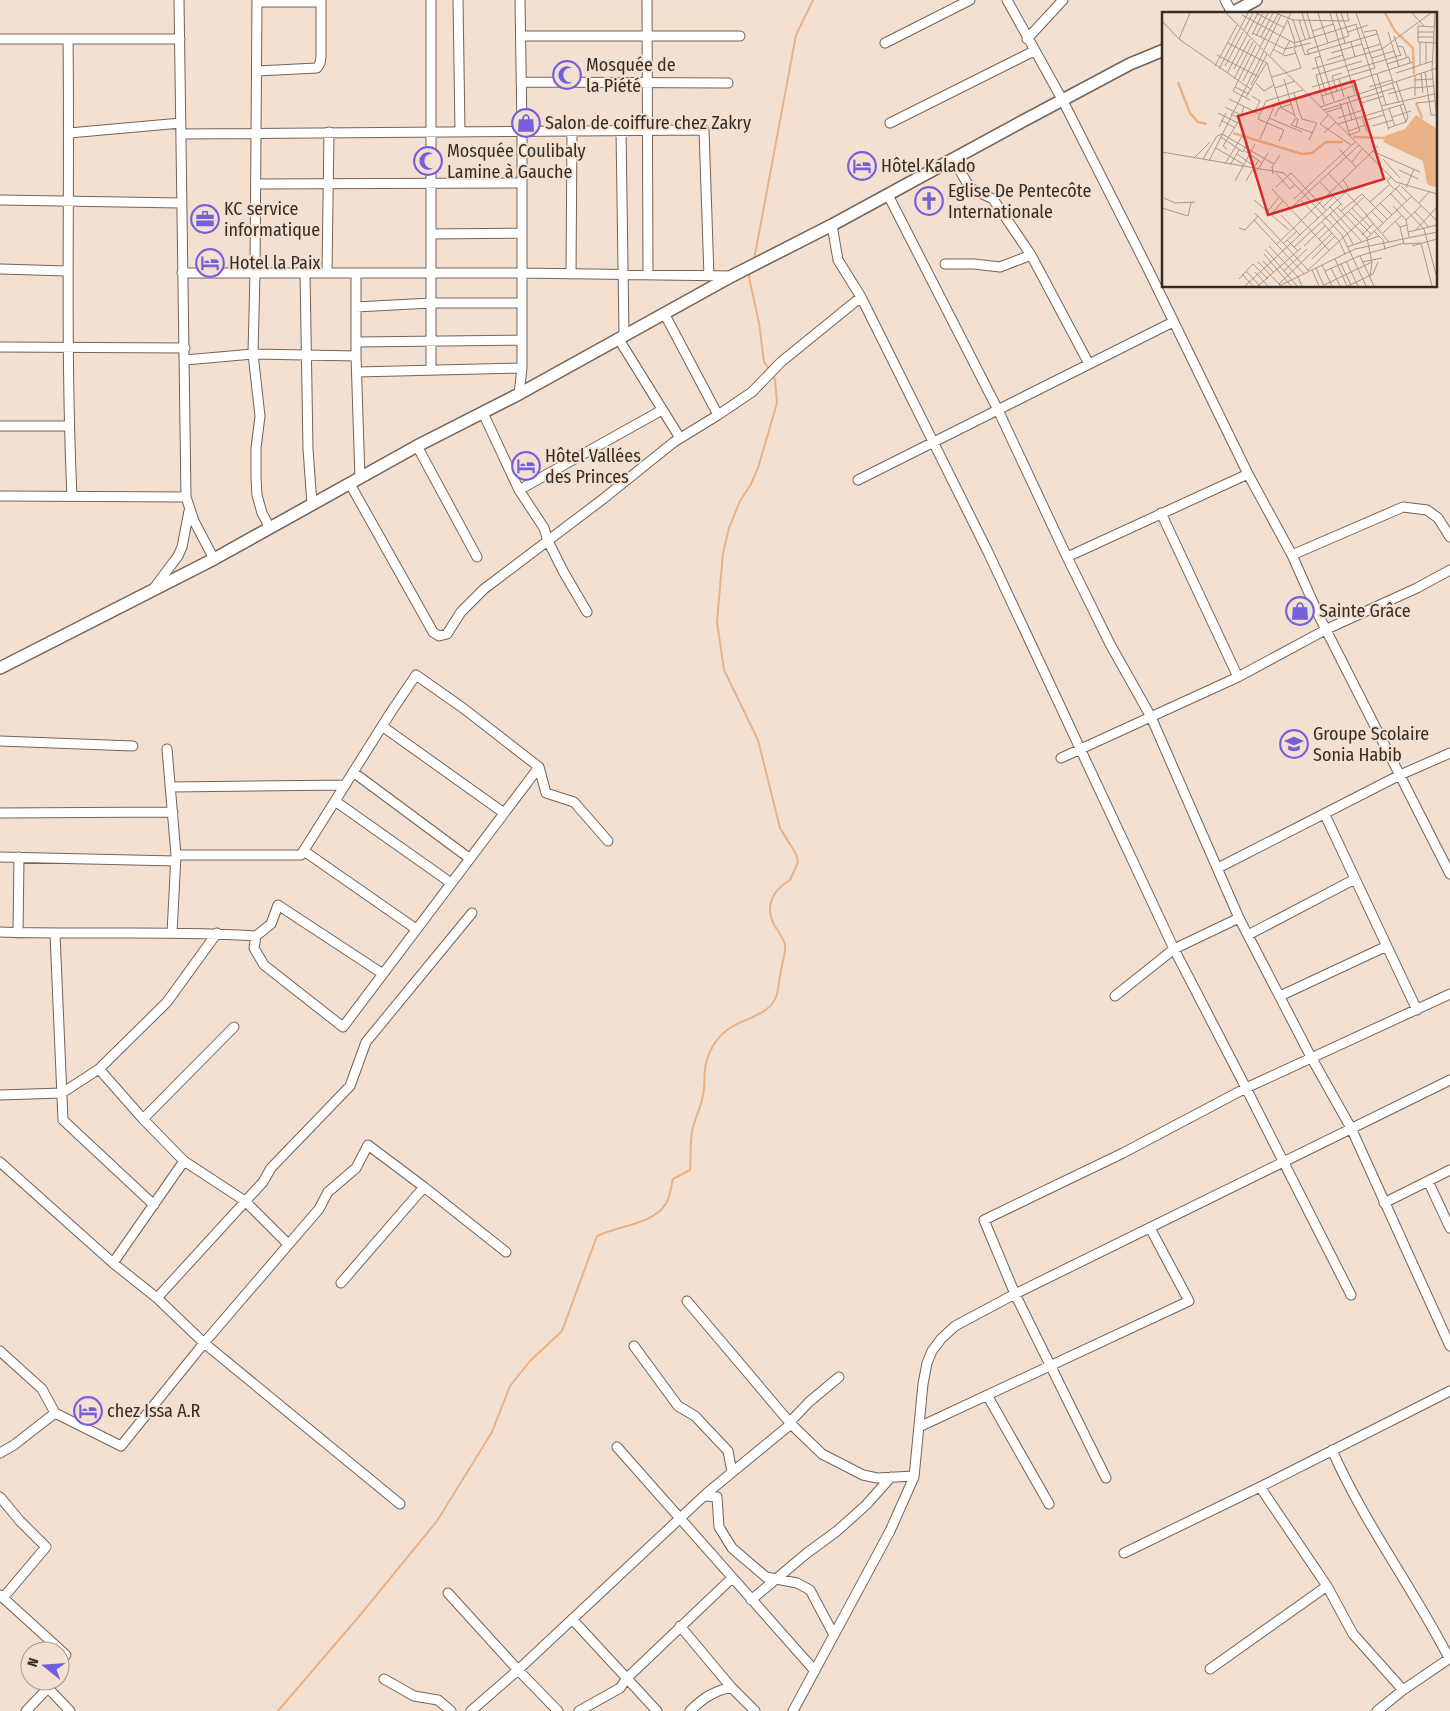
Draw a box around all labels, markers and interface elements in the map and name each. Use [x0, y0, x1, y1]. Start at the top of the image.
inset map [1162, 12, 1438, 288]
place label: Mosquée de la Piété [586, 54, 676, 97]
mosque icon: Mosquée de la Piété [552, 60, 582, 90]
shop icon: Salon de coiffure chez Zakry [511, 108, 541, 138]
place label: Salon de coiffure chez Zakry [545, 112, 751, 134]
place label: Mosquée Coulibaly Lamine à Gauche [447, 140, 586, 183]
mosque icon: Mosquée Coulibaly Lamine à Gauche [413, 146, 443, 176]
hotel icon: Hôtel Kalado [847, 151, 877, 181]
place label: Hôtel Kalado [881, 155, 976, 177]
place label: Eglise De Pentecôte Internationale [948, 180, 1091, 223]
church icon: Eglise De Pentecôte Internationale [914, 186, 944, 216]
place label: KC service informatique [224, 198, 320, 241]
office icon: KC service informatique [190, 204, 220, 234]
hotel icon: Hotel la Paix [195, 248, 225, 278]
place label: Hotel la Paix [229, 252, 320, 274]
place label: Hôtel Vallées des Princes [545, 445, 641, 488]
hotel icon: Hôtel Vallées des Princes [511, 451, 541, 481]
shop icon: Sainte Grâce [1285, 596, 1315, 626]
place label: Sainte Grâce [1319, 600, 1411, 622]
place label: Groupe Scolaire Sonia Habib [1313, 723, 1429, 766]
school or university icon: Groupe Scolaire Sonia Habib [1279, 729, 1309, 759]
hotel icon: chez Issa A.R [73, 1396, 103, 1426]
place label: chez Issa A.R [107, 1400, 200, 1422]
north arrow [20, 1641, 70, 1691]
text: N [24, 1656, 42, 1669]

